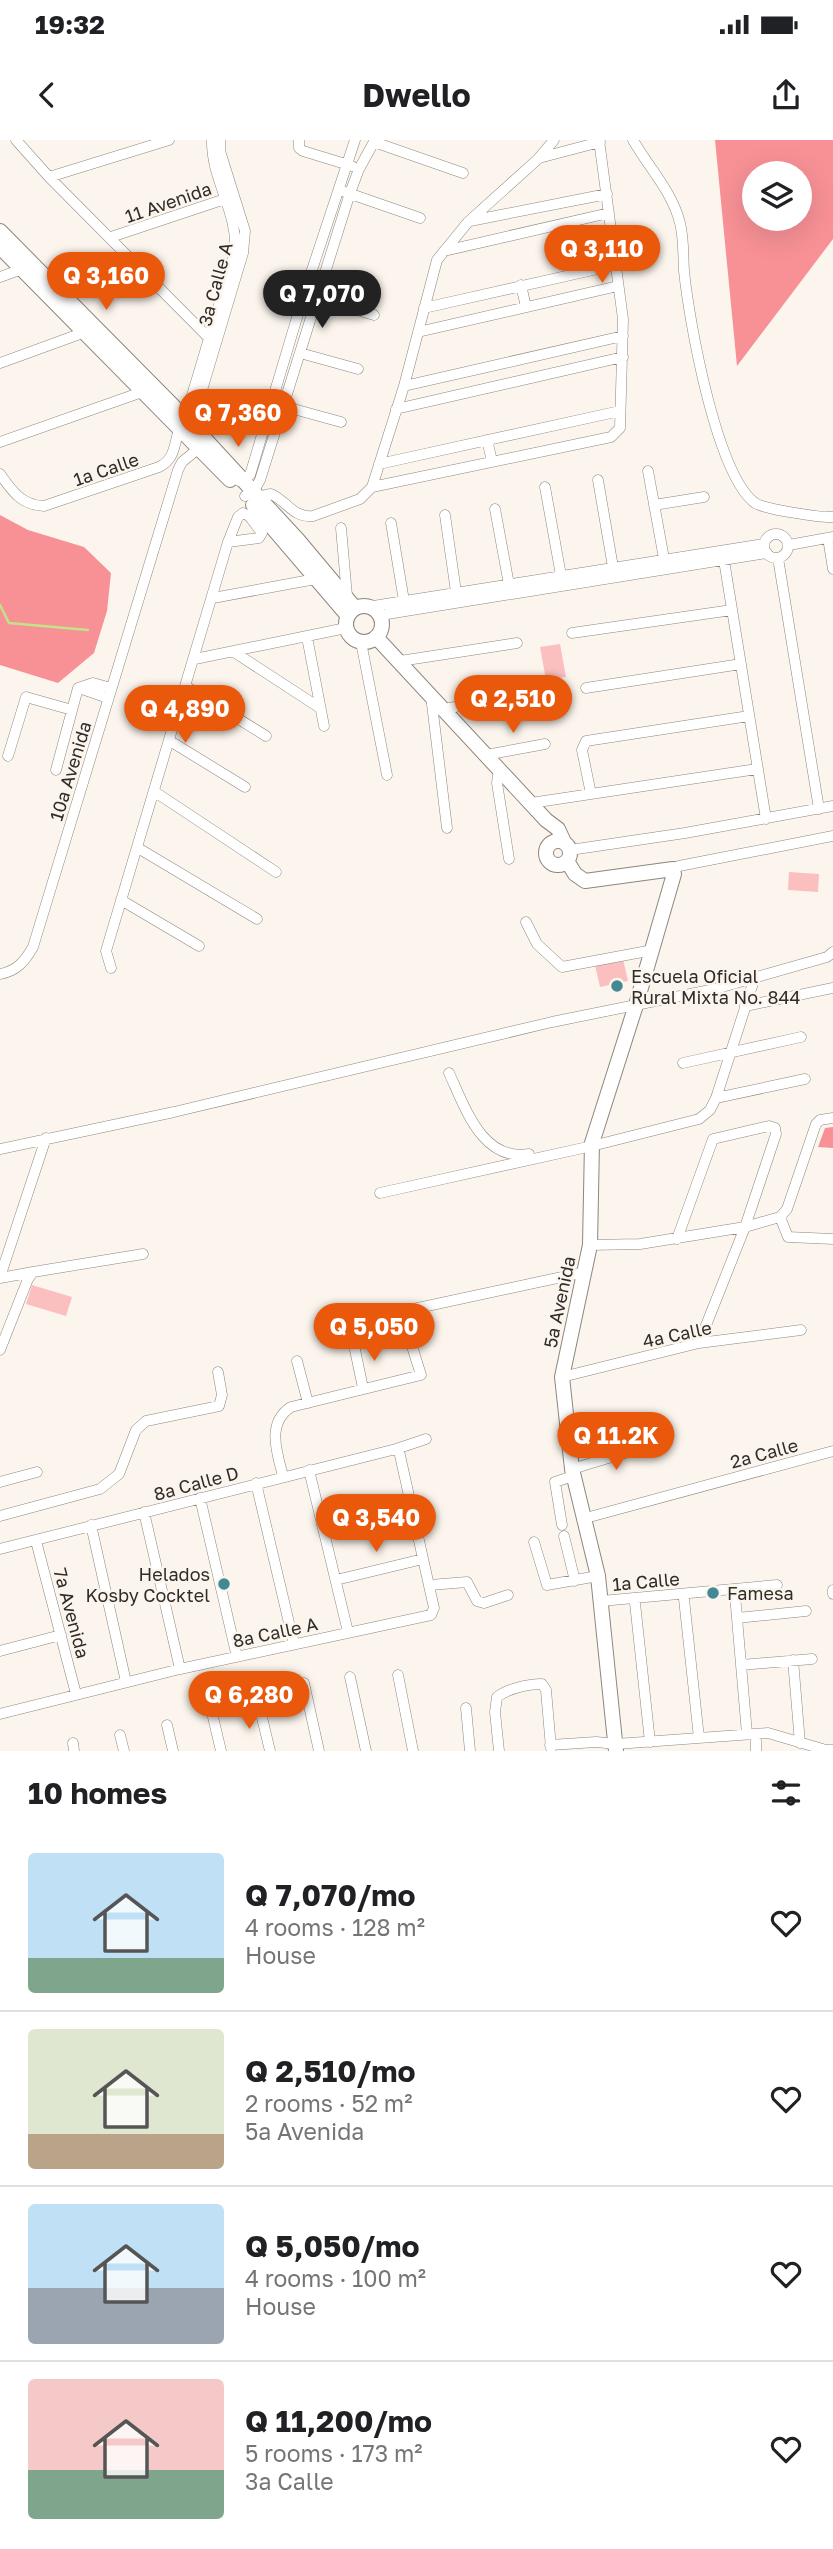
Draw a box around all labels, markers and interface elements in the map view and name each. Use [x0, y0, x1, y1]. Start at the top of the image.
text: 19:32 [35, 9, 105, 40]
icon: back [28, 76, 66, 114]
text: Dwello [362, 76, 471, 114]
icon: share [767, 76, 805, 114]
map controls [742, 161, 812, 231]
button: layers [742, 161, 812, 231]
street label: 11 Avenida [122, 177, 214, 227]
pin: Q 3,110 [537, 226, 667, 285]
text: Q 3,110 [560, 234, 644, 262]
street label: 3a Calle A [193, 240, 237, 328]
pin: Q 3,160 [41, 253, 171, 312]
text: Q 3,160 [63, 261, 149, 289]
pin: Q 7,070 [257, 270, 387, 330]
text: Q 7,070 [279, 279, 365, 307]
pin: Q 7,360 [173, 390, 303, 449]
text: Q 7,360 [195, 398, 281, 426]
street label: 1a Calle [70, 448, 142, 490]
pin: Q 2,510 [448, 676, 578, 735]
text: Q 2,510 [470, 684, 556, 712]
pin: Q 4,890 [120, 686, 250, 745]
text: Q 4,890 [140, 694, 230, 722]
street label: 10a Avenida [44, 719, 96, 823]
place label: Escuela Oficial Rural Mixta No. 844 [631, 965, 800, 1008]
marker: Escuela Oficial Rural Mixta No. 844 [609, 978, 625, 994]
street label: 5a Avenida [539, 1254, 579, 1350]
pin: Q 5,050 [309, 1304, 439, 1363]
text: Q 5,050 [330, 1312, 418, 1340]
street label: 4a Calle [641, 1316, 713, 1352]
pin: Q 11.2K [551, 1412, 681, 1472]
text: Q 11.2K [573, 1421, 659, 1449]
street label: 2a Calle [728, 1433, 800, 1473]
street label: 8a Calle D [151, 1461, 241, 1505]
pin: Q 3,540 [311, 1494, 441, 1554]
text: Q 3,540 [332, 1503, 420, 1531]
place label: Helados Kosby Cocktel [86, 1563, 210, 1606]
street label: 7a Avenida [49, 1565, 95, 1661]
street label: 1a Calle [611, 1567, 681, 1595]
marker: Helados Kosby Cocktel [216, 1576, 232, 1592]
place label: Famesa [727, 1582, 794, 1604]
marker: Famesa [705, 1585, 721, 1601]
street label: 8a Calle A [230, 1612, 320, 1652]
pin: Q 6,280 [184, 1672, 314, 1731]
text: Q 6,280 [204, 1680, 294, 1708]
icon: filters [767, 1774, 805, 1812]
text: 10 homes [28, 1775, 167, 1811]
text: Q 7,070/mo [245, 1877, 416, 1913]
icon: home [84, 1881, 168, 1965]
icon: heart [767, 1904, 805, 1942]
text: 4 rooms · 128 m² [245, 1913, 425, 1941]
text: House [245, 1941, 316, 1969]
text: Q 2,510/mo [245, 2053, 415, 2089]
icon: home [84, 2057, 168, 2141]
icon: heart [767, 2080, 805, 2118]
text: 2 rooms · 52 m² [245, 2089, 412, 2117]
text: 5a Avenida [245, 2117, 364, 2145]
text: Q 5,050/mo [245, 2228, 419, 2264]
icon: home [84, 2232, 168, 2316]
icon: heart [767, 2255, 805, 2293]
text: 4 rooms · 100 m² [245, 2264, 426, 2292]
text: House [245, 2292, 316, 2320]
text: Q 11,200/mo [245, 2403, 432, 2439]
icon: home [84, 2407, 168, 2491]
icon: heart [767, 2430, 805, 2468]
text: 5 rooms · 173 m² [245, 2439, 423, 2467]
text: 3a Calle [245, 2467, 334, 2495]

